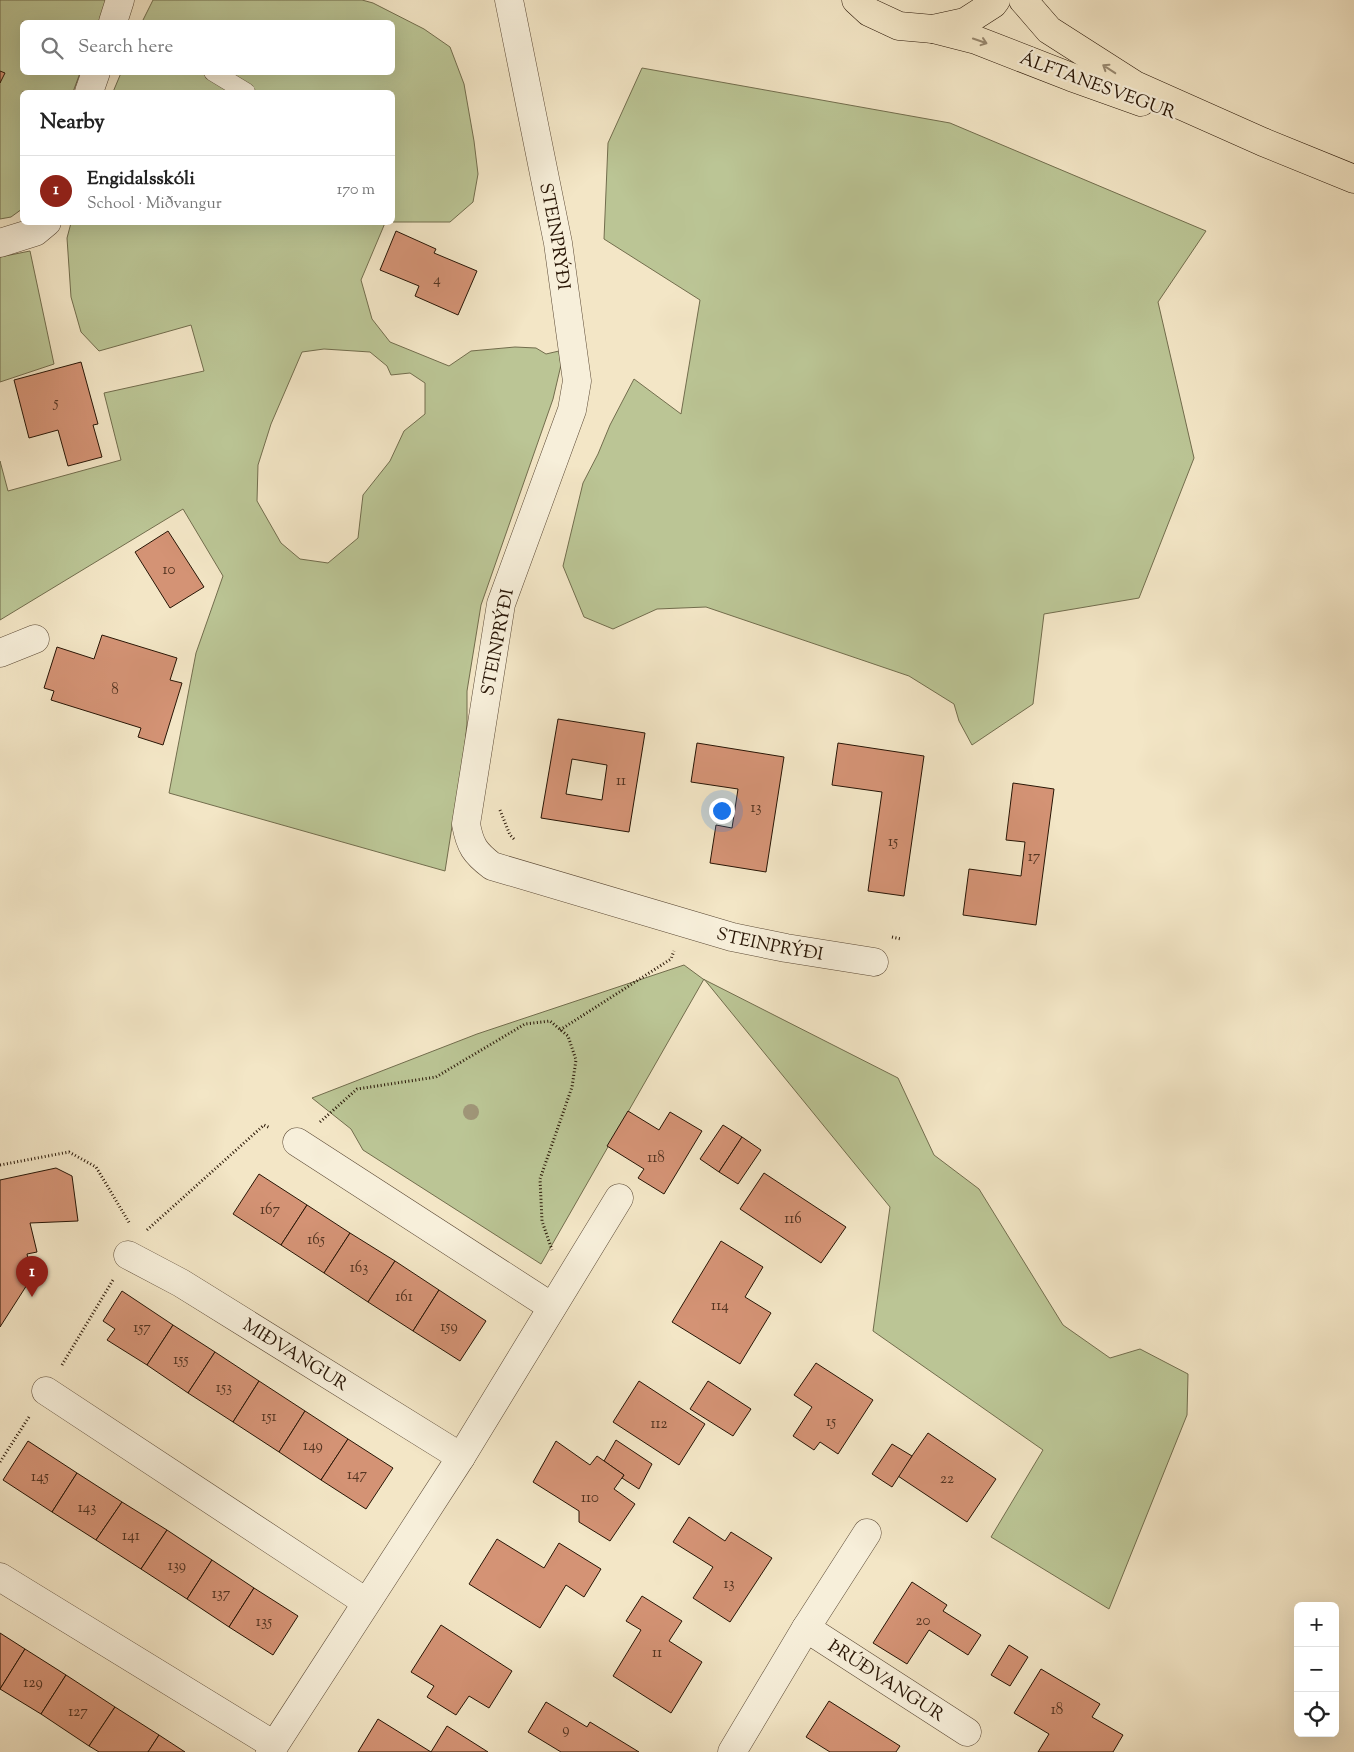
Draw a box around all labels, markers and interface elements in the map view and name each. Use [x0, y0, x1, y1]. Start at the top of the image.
search box [20, 20, 395, 75]
icon: search [38, 34, 66, 62]
text: Search here [78, 34, 173, 61]
one-way arrow [972, 37, 988, 47]
street label: ÁLFTANESVEGUR [1016, 47, 1179, 127]
one-way arrow [1102, 63, 1116, 74]
text: Nearby [40, 108, 105, 138]
text: Engidalsskóli [87, 166, 195, 193]
text: 1 [53, 179, 59, 202]
text: 170 m [337, 179, 375, 202]
street label: STEINPRÝÐI [531, 181, 575, 292]
text: School · Miðvangur [87, 193, 222, 216]
house number: 4 [433, 270, 441, 291]
house number: 5 [52, 393, 59, 414]
house number: 10 [163, 560, 176, 581]
street label: STEINPRÝÐI [476, 587, 522, 698]
house number: 8 [111, 680, 119, 701]
house number: 11 [616, 771, 626, 792]
your location [709, 798, 735, 824]
house number: 13 [750, 798, 762, 819]
house number: 15 [888, 832, 898, 853]
house number: 17 [1028, 847, 1041, 868]
street label: STEINPRÝÐI [713, 922, 825, 969]
house number: 118 [647, 1148, 665, 1169]
house number: 167 [260, 1200, 281, 1221]
house number: 116 [784, 1209, 802, 1230]
house number: 165 [307, 1230, 325, 1251]
pin: 1 [16, 1256, 48, 1297]
house number: 163 [350, 1258, 368, 1279]
house number: 161 [395, 1287, 413, 1308]
house number: 114 [711, 1296, 729, 1317]
street label: MIÐVANGUR [237, 1313, 352, 1399]
house number: 159 [440, 1317, 458, 1338]
house number: 157 [133, 1318, 151, 1339]
house number: 155 [173, 1350, 189, 1371]
house number: 153 [216, 1378, 232, 1399]
house number: 151 [261, 1407, 277, 1428]
house number: 15 [826, 1412, 836, 1433]
house number: 112 [650, 1414, 668, 1435]
house number: 149 [303, 1436, 323, 1457]
house number: 147 [347, 1465, 368, 1486]
house number: 145 [31, 1467, 49, 1488]
house number: 22 [940, 1469, 954, 1490]
house number: 110 [581, 1488, 599, 1509]
house number: 143 [78, 1498, 96, 1519]
house number: 141 [122, 1526, 140, 1547]
house number: 139 [168, 1556, 186, 1577]
house number: 13 [723, 1574, 735, 1595]
house number: 137 [212, 1584, 231, 1605]
map controls [1294, 1602, 1339, 1737]
button: + [1294, 1602, 1339, 1647]
house number: 20 [916, 1611, 931, 1632]
house number: 135 [256, 1612, 272, 1633]
street label: ÞRÚÐVANGUR [822, 1635, 949, 1729]
house number: 11 [652, 1643, 662, 1664]
button: − [1294, 1647, 1339, 1692]
house number: 129 [23, 1673, 43, 1694]
button: locate [1294, 1692, 1339, 1737]
house number: 18 [1051, 1700, 1063, 1721]
house number: 127 [68, 1702, 88, 1723]
house number: 9 [562, 1720, 570, 1741]

